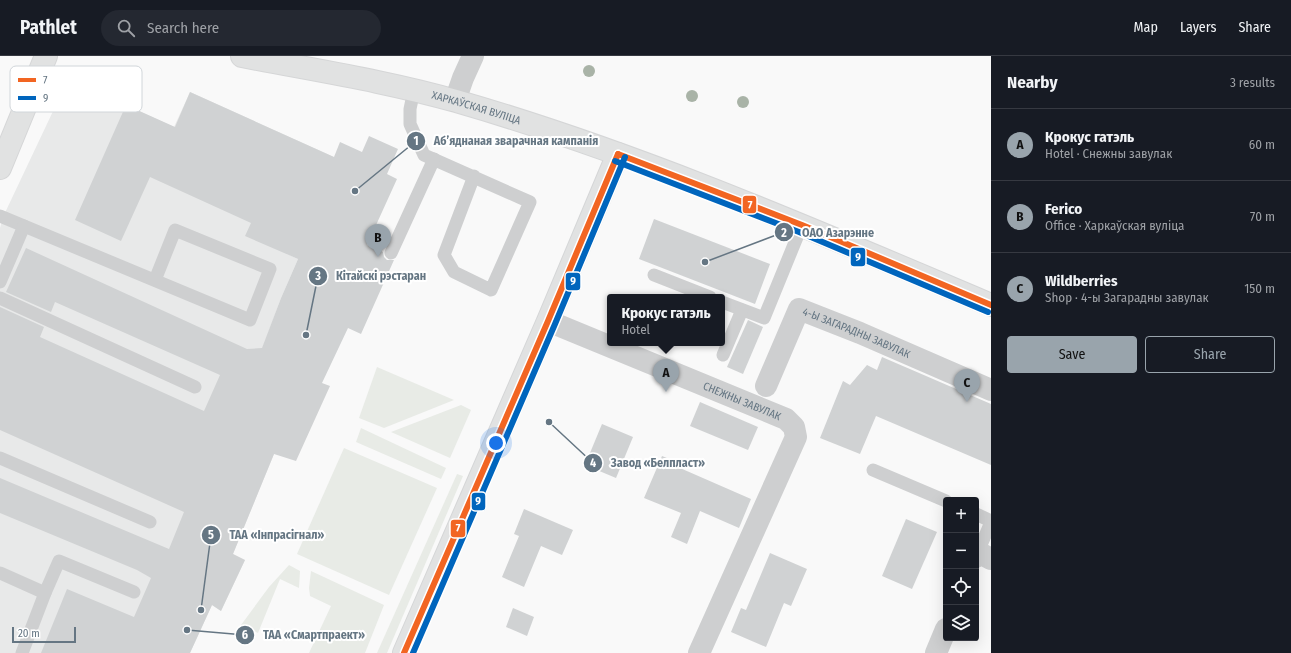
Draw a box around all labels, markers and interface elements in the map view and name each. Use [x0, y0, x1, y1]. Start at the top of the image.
search box [101, 10, 381, 46]
text: Pathlet [20, 16, 77, 39]
icon: search [115, 17, 137, 39]
text: Search here [147, 19, 219, 37]
text: Map [1134, 19, 1158, 36]
text: Layers [1180, 19, 1216, 36]
text: Share [1238, 19, 1271, 36]
legend [10, 66, 142, 112]
text: Nearby [1007, 72, 1058, 93]
text: 7 [43, 74, 48, 87]
text: 3 results [1230, 75, 1275, 90]
street label: ХАРКАЎСКАЯ ВУЛІЦА [430, 89, 523, 127]
text: 9 [43, 92, 48, 105]
text: Крокус гатэль [1045, 128, 1134, 146]
callout: Абʼяднаная зварачная кампанія [406, 129, 607, 153]
text: 1 [413, 134, 419, 148]
text: Абʼяднаная зварачная кампанія [433, 134, 598, 148]
text: A [1016, 137, 1024, 152]
text: 60 m [1249, 137, 1275, 152]
text: Hotel · Снежны завулак [1045, 146, 1172, 161]
line badge: 7 [742, 195, 757, 214]
text: 7 [748, 199, 753, 212]
text: Ferico [1045, 200, 1082, 218]
text: B [1016, 209, 1024, 224]
text: 70 m [1250, 209, 1275, 224]
text: Office · Харкаўская вуліца [1045, 218, 1184, 233]
callout: ОАО Азарэнне [774, 220, 882, 244]
pin: B [365, 224, 391, 257]
text: 2 [780, 226, 787, 240]
text: ОАО Азарэнне [802, 226, 874, 240]
line badge: 9 [850, 247, 866, 267]
text: 9 [855, 251, 861, 264]
callout: Кітайскі рэстаран [308, 264, 434, 288]
text: 3 [314, 269, 321, 283]
text: Кітайскі рэстаран [336, 269, 426, 283]
line badge: 9 [565, 272, 581, 291]
text: Wildberries [1045, 272, 1117, 290]
text: 9 [570, 275, 576, 288]
text: C [1017, 281, 1023, 296]
text: 150 m [1244, 281, 1275, 296]
text: Shop · 4-ы Загарадны завулак [1045, 290, 1209, 305]
popup [607, 294, 725, 346]
text: Крокус гатэль [621, 304, 711, 322]
street label: 4-Ы ЗАГАРАДНЫ ЗАВУЛАК [801, 305, 912, 361]
text: Hotel [621, 322, 650, 337]
button: Save [1007, 336, 1137, 373]
button: Share [1145, 336, 1275, 373]
pin: A [653, 359, 679, 392]
pin: C [954, 369, 980, 402]
street label: СНЕЖНЫ ЗАВУЛАК [701, 380, 783, 423]
your location [486, 433, 506, 453]
callout: Завод «Белпласт» [583, 451, 713, 475]
text: 4 [590, 456, 596, 470]
text: Завод «Белпласт» [610, 456, 705, 470]
line badge: 9 [471, 492, 486, 511]
text: 9 [475, 495, 481, 508]
map controls [943, 497, 979, 641]
button: + [943, 497, 979, 533]
line badge: 7 [450, 519, 466, 538]
text: 7 [456, 522, 461, 535]
callout: ТАА «Інпрасігнал» [201, 523, 332, 547]
text: 5 [208, 528, 214, 542]
text: ТАА «Інпрасігнал» [230, 528, 324, 542]
button: − [943, 533, 979, 569]
button: locate [943, 569, 979, 605]
button: layers [943, 605, 979, 641]
callout: ТАА «Смартпраект» [235, 623, 373, 647]
scale bar [12, 625, 76, 644]
text: 20 m [18, 627, 40, 640]
text: 6 [242, 628, 248, 642]
text: ТАА «Смартпраект» [263, 628, 365, 642]

